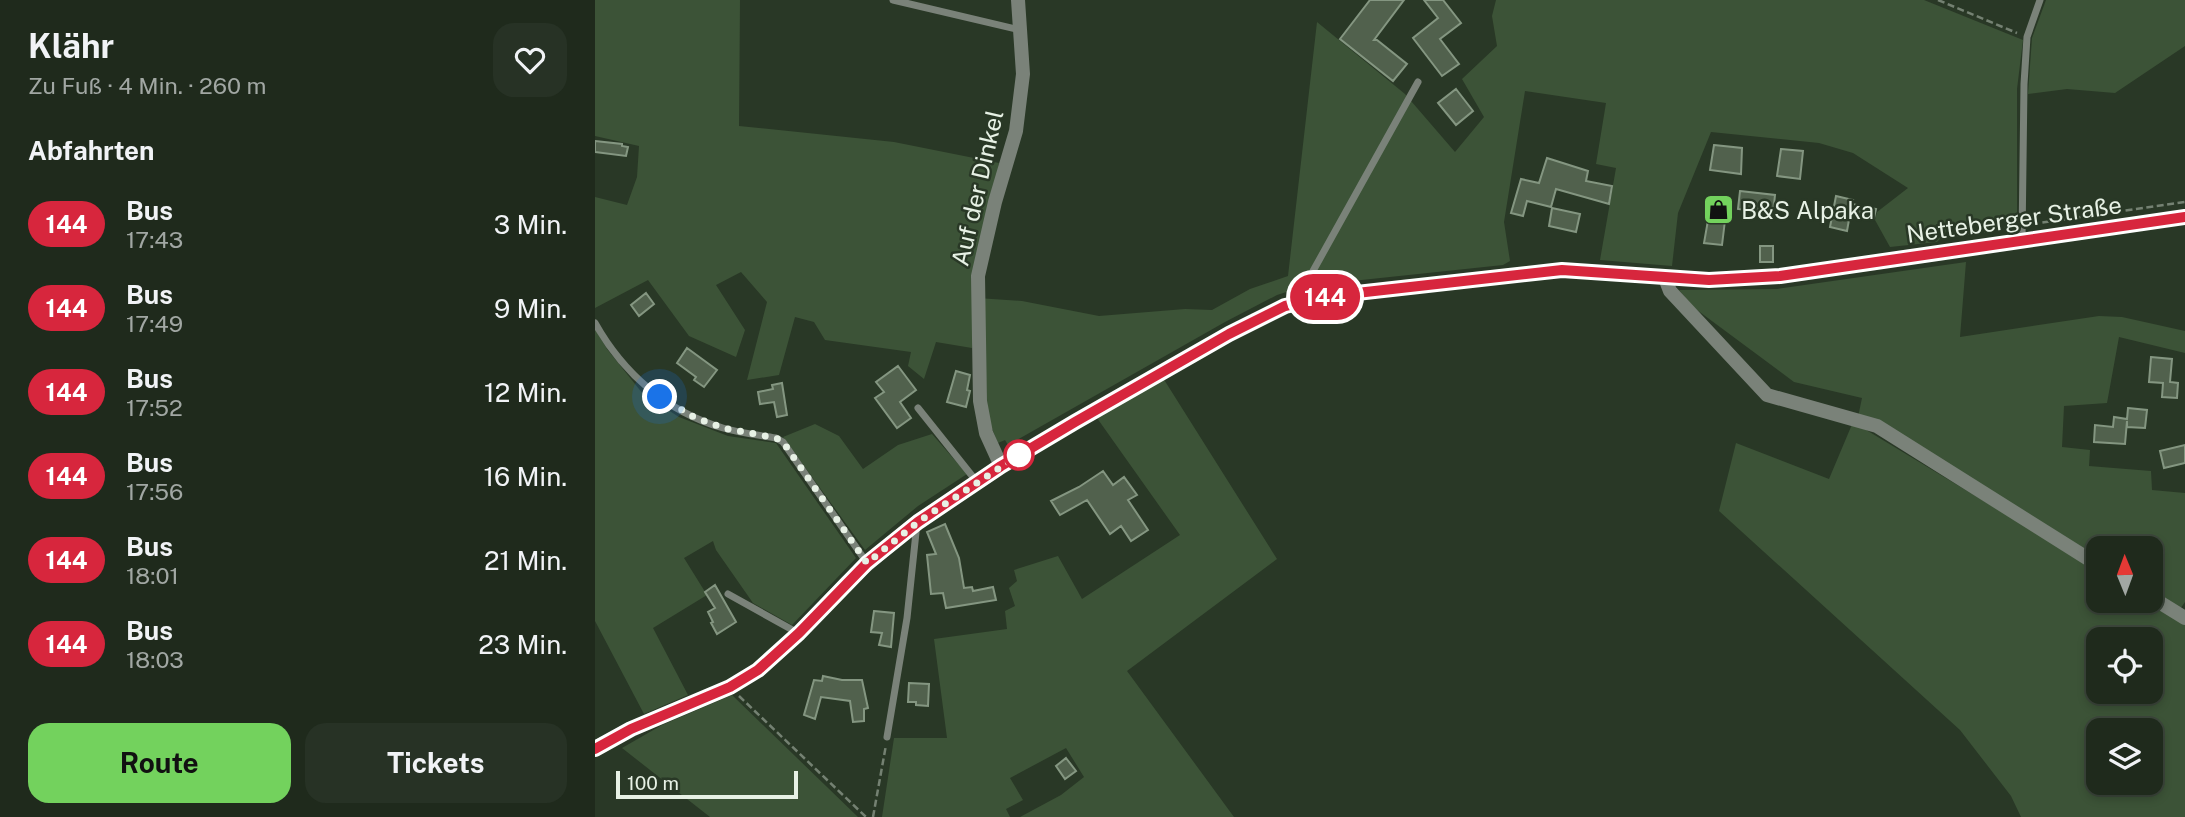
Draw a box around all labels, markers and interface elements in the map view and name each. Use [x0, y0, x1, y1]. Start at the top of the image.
button: heart [493, 23, 567, 97]
text: Klähr [28, 27, 114, 65]
text: Zu Fuß · 4 Min. · 260 m [28, 72, 267, 99]
street label: Auf der Dinkel [945, 107, 1009, 269]
text: Abfahrten [28, 135, 154, 166]
street label: Netteberger Straße [1905, 190, 2123, 248]
shop icon: B&S Alpaka [1701, 193, 1735, 227]
text: Bus [126, 195, 173, 226]
place label: B&S Alpaka [1741, 196, 1874, 224]
text: 3 Min. [494, 209, 567, 240]
text: 144 [46, 210, 87, 238]
text: 17:43 [126, 226, 183, 253]
line badge: 144 [1285, 274, 1365, 320]
text: Bus [126, 279, 173, 310]
text: 144 [1304, 283, 1346, 311]
text: 9 Min. [494, 293, 567, 324]
text: 144 [46, 294, 87, 322]
text: 17:49 [126, 310, 183, 337]
text: Bus [126, 363, 173, 394]
text: 12 Min. [484, 377, 567, 408]
text: 144 [46, 378, 87, 406]
your location [642, 379, 677, 414]
text: 17:52 [126, 394, 183, 421]
unlabelled marker [1004, 440, 1034, 470]
text: Bus [126, 447, 173, 478]
text: 16 Min. [483, 461, 567, 492]
text: 144 [46, 462, 87, 490]
text: 17:56 [126, 478, 183, 505]
text: Bus [126, 531, 173, 562]
north arrow [2086, 536, 2163, 612]
map controls [2086, 536, 2163, 795]
text: 21 Min. [484, 545, 567, 576]
text: 144 [46, 546, 87, 574]
text: 18:01 [126, 562, 179, 589]
text: Bus [126, 615, 173, 646]
button: locate [2086, 627, 2163, 704]
text: 23 Min. [478, 629, 567, 660]
text: 144 [46, 630, 87, 658]
text: 18:03 [126, 646, 184, 673]
button: layers [2086, 718, 2163, 795]
button: Route [28, 723, 291, 803]
button: Tickets [305, 723, 567, 803]
scale bar [616, 768, 798, 800]
text: 100 m [627, 772, 679, 794]

